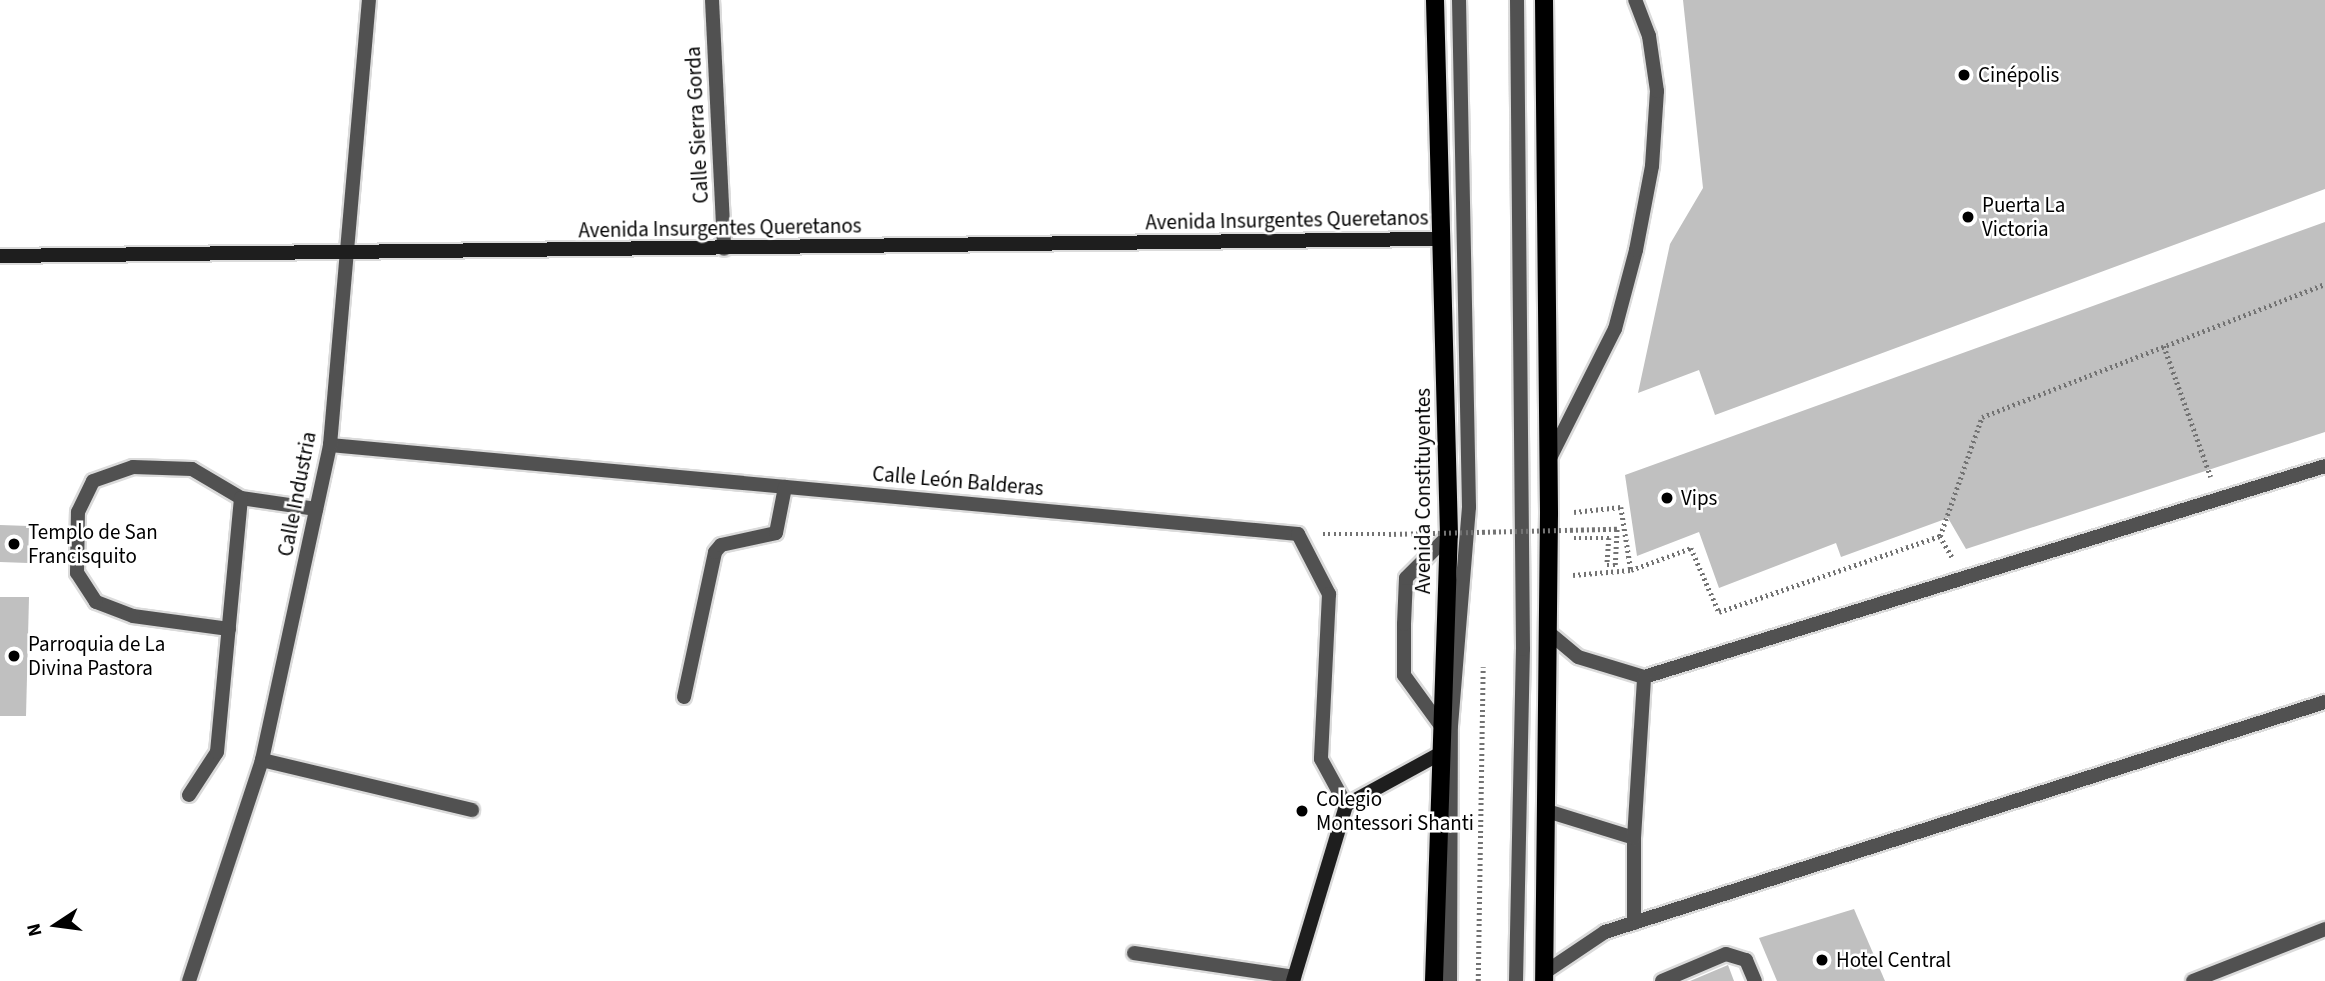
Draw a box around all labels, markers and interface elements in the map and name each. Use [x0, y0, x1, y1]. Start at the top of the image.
street label: Calle Sierra Gorda [680, 46, 714, 204]
place label: Cinépolis [1978, 62, 2059, 88]
marker: Cinépolis [1956, 67, 1972, 83]
place label: Puerta La Victoria [1982, 192, 2065, 242]
street label: Avenida Insurgentes Queretanos [1145, 205, 1429, 235]
marker: Puerta La Victoria [1960, 209, 1976, 225]
street label: Avenida Insurgentes Queretanos [578, 213, 862, 243]
street label: Avenida Constituyentes [1410, 388, 1436, 594]
street label: Calle Industria [273, 430, 321, 558]
street label: Calle León Balderas [871, 461, 1045, 501]
place label: Vips [1681, 485, 1717, 511]
marker: Vips [1659, 490, 1675, 506]
place label: Templo de San Francisquito [28, 519, 158, 569]
marker: Templo de San Francisquito [6, 536, 22, 552]
place label: Parroquia de La Divina Pastora [28, 631, 165, 681]
marker: Parroquia de La Divina Pastora [6, 648, 22, 664]
place label: Colegio Montessori Shanti [1316, 786, 1474, 836]
marker: Colegio Montessori Shanti [1294, 803, 1310, 819]
north arrow [21, 890, 91, 960]
text: N [20, 921, 50, 939]
place label: Hotel Central [1836, 947, 1951, 973]
marker: Hotel Central [1814, 952, 1830, 968]

